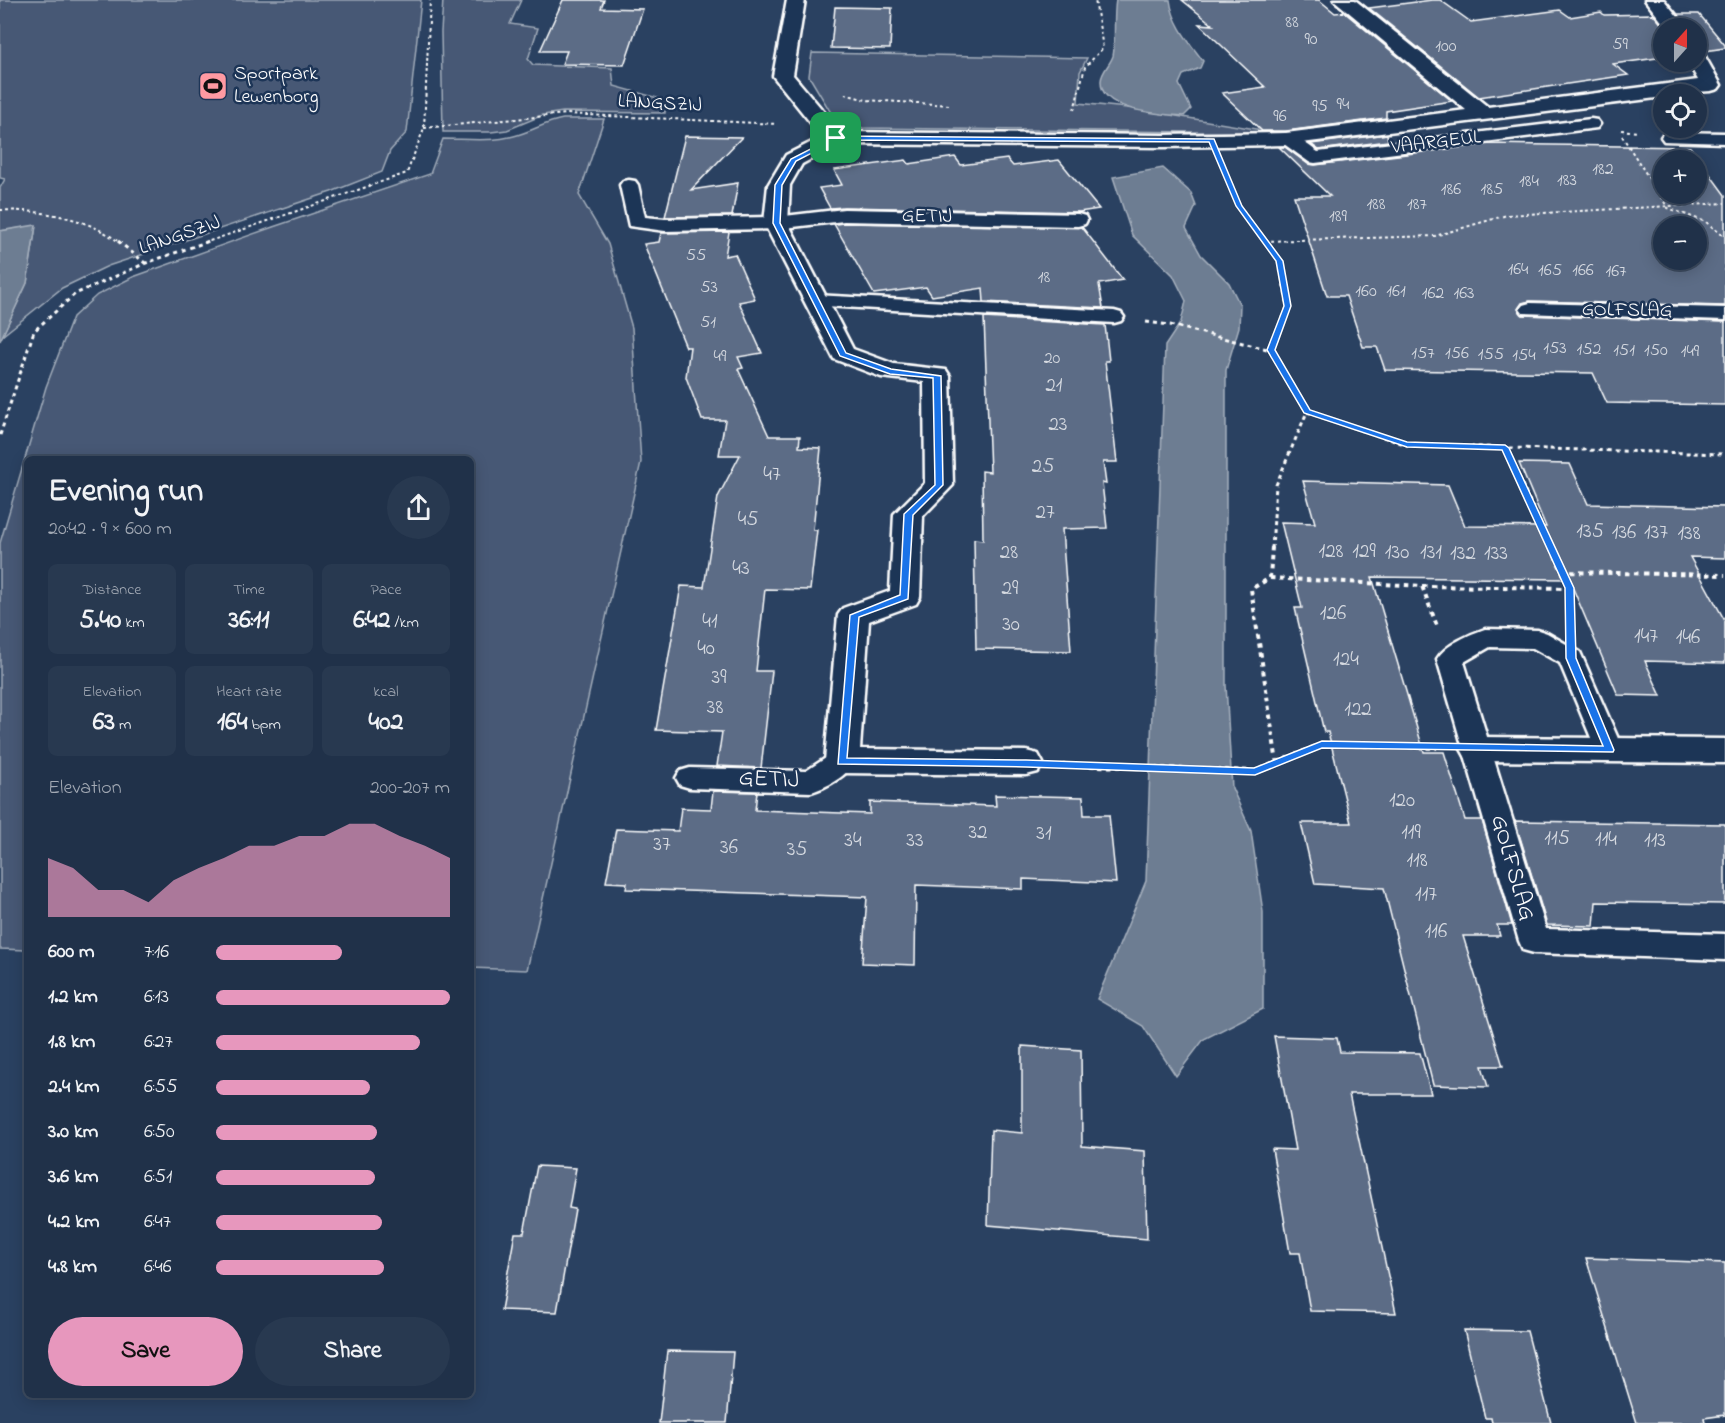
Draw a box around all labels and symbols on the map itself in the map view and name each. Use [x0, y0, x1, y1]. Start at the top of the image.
house number: 88 [1285, 10, 1299, 36]
north arrow [1653, 18, 1707, 72]
house number: 90 [1304, 27, 1318, 53]
house number: 59 [1612, 32, 1628, 58]
house number: 100 [1435, 34, 1457, 60]
place label: Sportpark Lewenborg [234, 60, 318, 113]
sports icon: Sportpark Lewenborg [197, 70, 229, 102]
street label: LANGSZIJ [617, 87, 703, 121]
house number: 94 [1337, 92, 1350, 118]
house number: 95 [1312, 94, 1328, 120]
house number: 96 [1273, 104, 1287, 130]
pin [810, 112, 861, 163]
street label: VAARGEUL [1389, 123, 1483, 163]
house number: 182 [1592, 157, 1614, 183]
house number: 183 [1557, 168, 1577, 194]
house number: 184 [1519, 169, 1540, 195]
house number: 186 [1441, 177, 1461, 203]
house number: 185 [1481, 177, 1503, 203]
house number: 188 [1366, 192, 1386, 218]
house number: 187 [1407, 192, 1428, 218]
street label: GETIJ [901, 202, 953, 232]
house number: 189 [1329, 204, 1348, 230]
street label: LANGSZIJ [135, 209, 225, 263]
house number: 55 [686, 243, 706, 269]
house number: 164 [1507, 257, 1529, 283]
house number: 165 [1538, 258, 1562, 284]
house number: 166 [1572, 258, 1594, 284]
house number: 167 [1605, 259, 1627, 285]
house number: 18 [1038, 265, 1050, 291]
house number: 53 [700, 275, 718, 301]
house number: 160 [1355, 279, 1377, 305]
house number: 161 [1386, 279, 1406, 305]
house number: 162 [1422, 281, 1444, 307]
house number: 163 [1453, 281, 1475, 307]
street label: GOLFSLAG [1581, 296, 1673, 326]
house number: 51 [700, 310, 716, 336]
house number: 153 [1543, 336, 1567, 362]
house number: 152 [1577, 337, 1602, 363]
house number: 151 [1613, 338, 1635, 364]
house number: 150 [1644, 338, 1668, 364]
house number: 149 [1681, 339, 1700, 365]
house number: 157 [1411, 341, 1435, 367]
house number: 156 [1445, 341, 1469, 367]
house number: 155 [1478, 342, 1504, 368]
house number: 154 [1512, 343, 1536, 369]
house number: 49 [714, 344, 727, 370]
house number: 20 [1044, 346, 1061, 372]
house number: 21 [1045, 371, 1063, 401]
house number: 23 [1048, 410, 1068, 440]
house number: 25 [1032, 452, 1054, 482]
house number: 47 [763, 460, 781, 490]
house number: 27 [1035, 498, 1055, 528]
house number: 45 [738, 505, 758, 535]
house number: 135 [1576, 517, 1604, 547]
house number: 136 [1612, 518, 1636, 548]
house number: 137 [1644, 518, 1668, 548]
house number: 138 [1677, 519, 1701, 549]
house number: 128 [1319, 537, 1344, 567]
house number: 129 [1352, 537, 1376, 567]
house number: 28 [1000, 538, 1018, 568]
house number: 130 [1385, 538, 1409, 568]
house number: 131 [1420, 538, 1442, 568]
house number: 132 [1450, 539, 1476, 569]
house number: 133 [1484, 539, 1508, 569]
house number: 43 [732, 554, 750, 584]
house number: 29 [1002, 574, 1019, 604]
house number: 126 [1320, 599, 1346, 629]
house number: 41 [702, 607, 718, 637]
house number: 30 [1002, 610, 1020, 640]
house number: 147 [1634, 622, 1658, 652]
house number: 146 [1676, 623, 1700, 653]
house number: 40 [697, 634, 715, 664]
house number: 124 [1333, 645, 1359, 675]
house number: 39 [712, 663, 727, 693]
house number: 38 [707, 693, 723, 723]
house number: 122 [1344, 695, 1372, 725]
street label: GETIJ [738, 761, 800, 799]
house number: 120 [1389, 786, 1415, 816]
street label: GOLFSLAG [1480, 811, 1544, 925]
house number: 32 [968, 818, 988, 848]
house number: 119 [1401, 818, 1422, 848]
house number: 31 [1036, 819, 1052, 849]
house number: 115 [1544, 824, 1570, 854]
house number: 114 [1595, 825, 1617, 855]
house number: 34 [844, 826, 862, 856]
house number: 33 [906, 826, 924, 856]
house number: 113 [1644, 826, 1666, 856]
house number: 37 [653, 830, 671, 860]
house number: 36 [720, 833, 738, 863]
house number: 35 [787, 835, 807, 865]
house number: 118 [1406, 846, 1428, 876]
house number: 117 [1415, 880, 1437, 910]
house number: 116 [1425, 917, 1447, 947]

